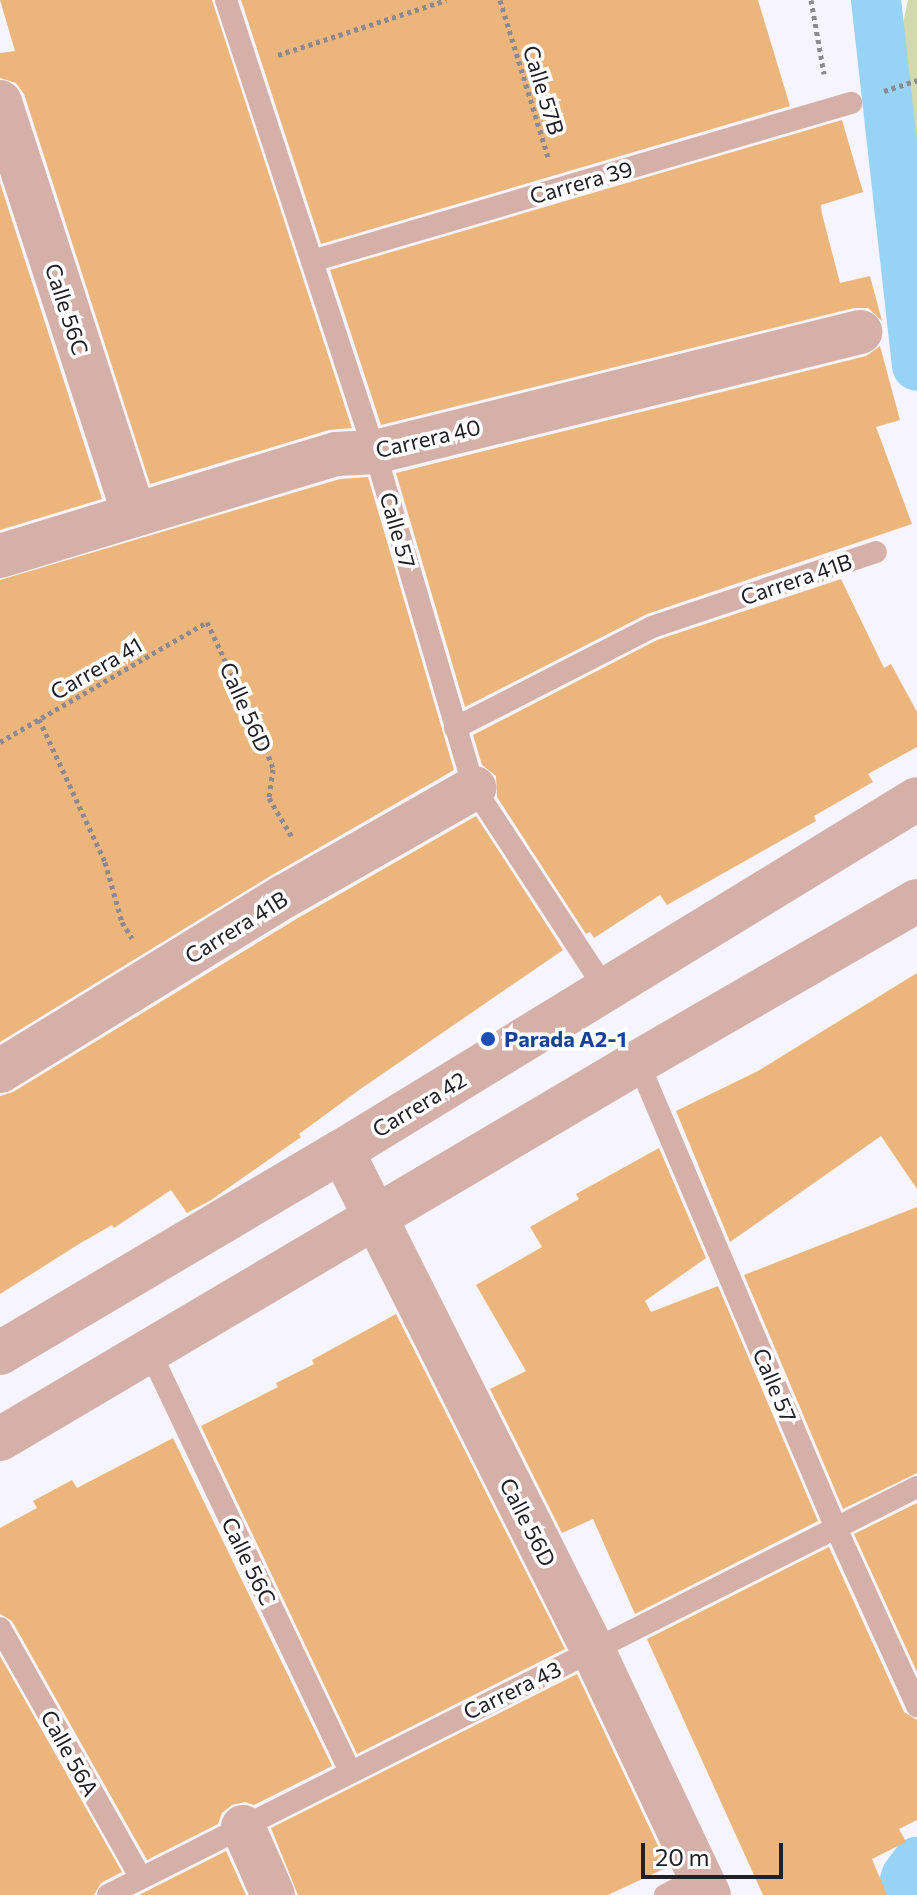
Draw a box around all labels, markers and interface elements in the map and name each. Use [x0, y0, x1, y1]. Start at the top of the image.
street label: Calle 57B [518, 42, 570, 138]
street label: Carrera 39 [527, 155, 635, 209]
street label: Calle 56C [40, 260, 94, 358]
street label: Carrera 40 [373, 413, 483, 463]
street label: Calle 57 [375, 489, 421, 571]
street label: Carrera 41B [737, 548, 855, 610]
street label: Carrera 41 [45, 631, 147, 705]
street label: Calle 56D [214, 658, 278, 756]
street label: Carrera 41B [180, 885, 292, 969]
place label: Parada A2-1 [504, 1026, 627, 1052]
marker: Parada A2-1 [479, 1030, 497, 1048]
street label: Carrera 42 [367, 1066, 471, 1142]
street label: Calle 57 [748, 1344, 802, 1426]
street label: Calle 56D [495, 1473, 561, 1571]
street label: Calle 56C [216, 1513, 282, 1609]
street label: Carrera 43 [459, 1655, 565, 1725]
street label: Calle 56A [36, 1705, 104, 1801]
scale bar [645, 1827, 787, 1877]
text: 20 m [655, 1842, 709, 1871]

